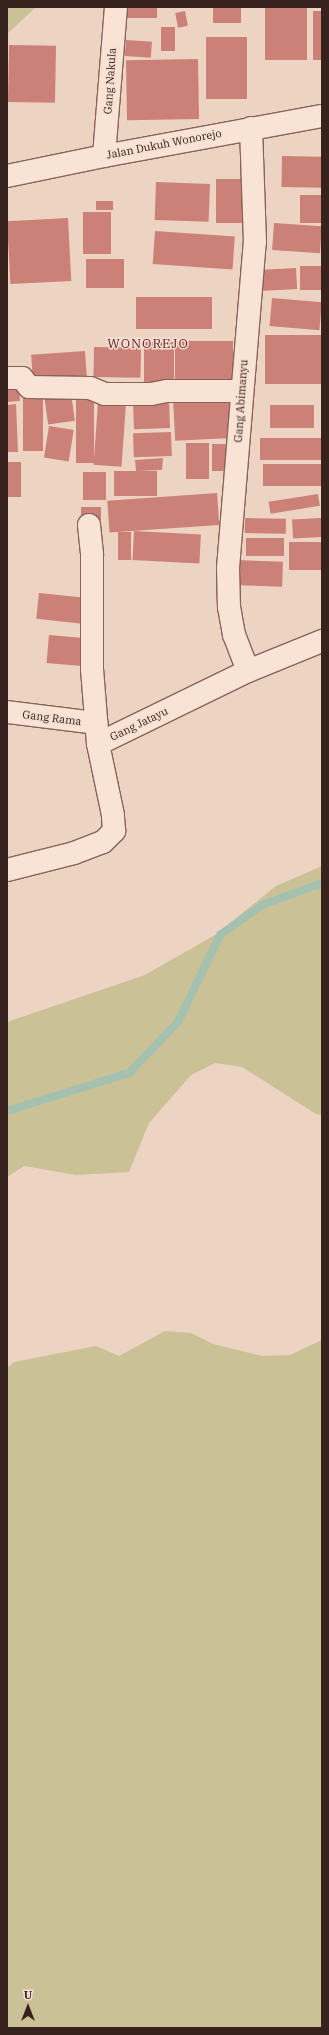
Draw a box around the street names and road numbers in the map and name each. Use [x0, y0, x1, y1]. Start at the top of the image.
street label: Gang Nakula [101, 47, 119, 115]
street label: Jalan Dukuh Wonorejo [105, 126, 223, 162]
street label: Gang Abimanyu [232, 359, 250, 443]
street label: Gang Jatayu [108, 704, 170, 744]
street label: Gang Rama [22, 708, 82, 728]

